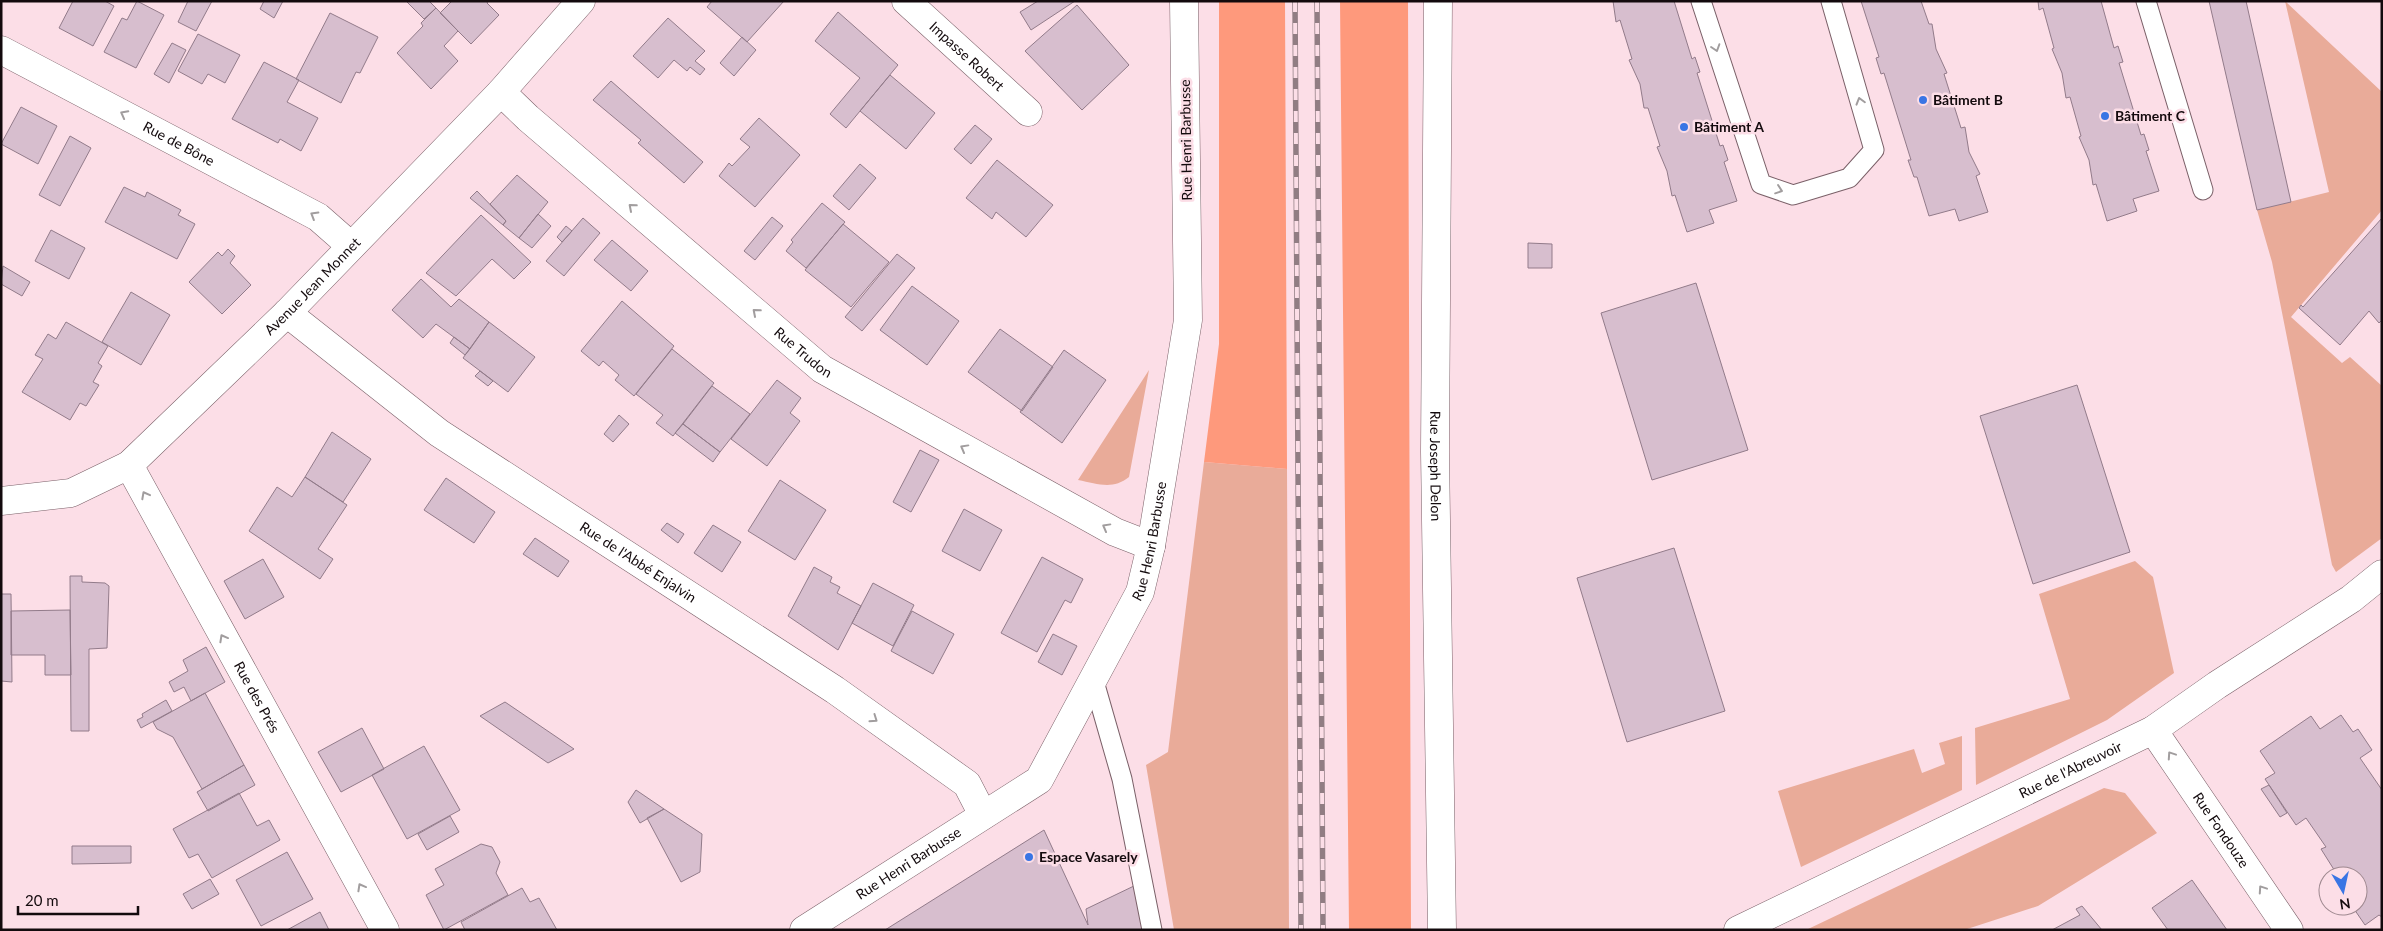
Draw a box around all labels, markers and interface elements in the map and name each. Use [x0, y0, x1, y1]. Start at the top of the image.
street label: Impasse Robert [926, 18, 1008, 94]
one-way arrow [1711, 43, 1721, 51]
street label: Rue Henri Barbusse [1176, 79, 1195, 201]
place label: Bâtiment B [1933, 91, 2003, 108]
marker: Bâtiment B [1917, 94, 1929, 106]
one-way arrow [1855, 97, 1865, 105]
place label: Bâtiment C [2115, 107, 2186, 124]
marker: Bâtiment C [2099, 110, 2111, 122]
one-way arrow [120, 111, 129, 121]
street label: Rue de Bône [140, 117, 218, 169]
place label: Bâtiment A [1694, 118, 1764, 135]
marker: Bâtiment A [1678, 121, 1690, 133]
one-way arrow [1774, 184, 1782, 194]
one-way arrow [629, 204, 638, 212]
one-way arrow [310, 212, 319, 222]
street label: Avenue Jean Monnet [261, 234, 364, 338]
one-way arrow [752, 309, 761, 318]
street label: Rue Trudon [771, 323, 835, 381]
street label: Rue Joseph Delon [1427, 411, 1445, 521]
one-way arrow [961, 444, 970, 454]
street label: Rue Henri Barbusse [1128, 480, 1169, 604]
one-way arrow [141, 492, 151, 501]
street label: Rue de l'Abbé Enjalvin [577, 518, 700, 606]
one-way arrow [1103, 523, 1112, 533]
one-way arrow [219, 634, 229, 643]
street label: Rue des Prés [231, 658, 284, 736]
one-way arrow [869, 713, 878, 722]
street label: Rue de l'Abreuvoir [2016, 737, 2124, 801]
one-way arrow [2167, 751, 2177, 760]
street label: Rue Fondouze [2190, 789, 2253, 871]
street label: Rue Henri Barbusse [853, 823, 964, 903]
place label: Espace Vasarely [1039, 848, 1138, 865]
marker: Espace Vasarely [1023, 851, 1035, 863]
north arrow [2318, 866, 2368, 916]
one-way arrow [357, 883, 367, 892]
scale bar [18, 884, 138, 916]
one-way arrow [2259, 886, 2268, 895]
text: 20 m [25, 891, 59, 909]
text: N [2338, 895, 2352, 914]

